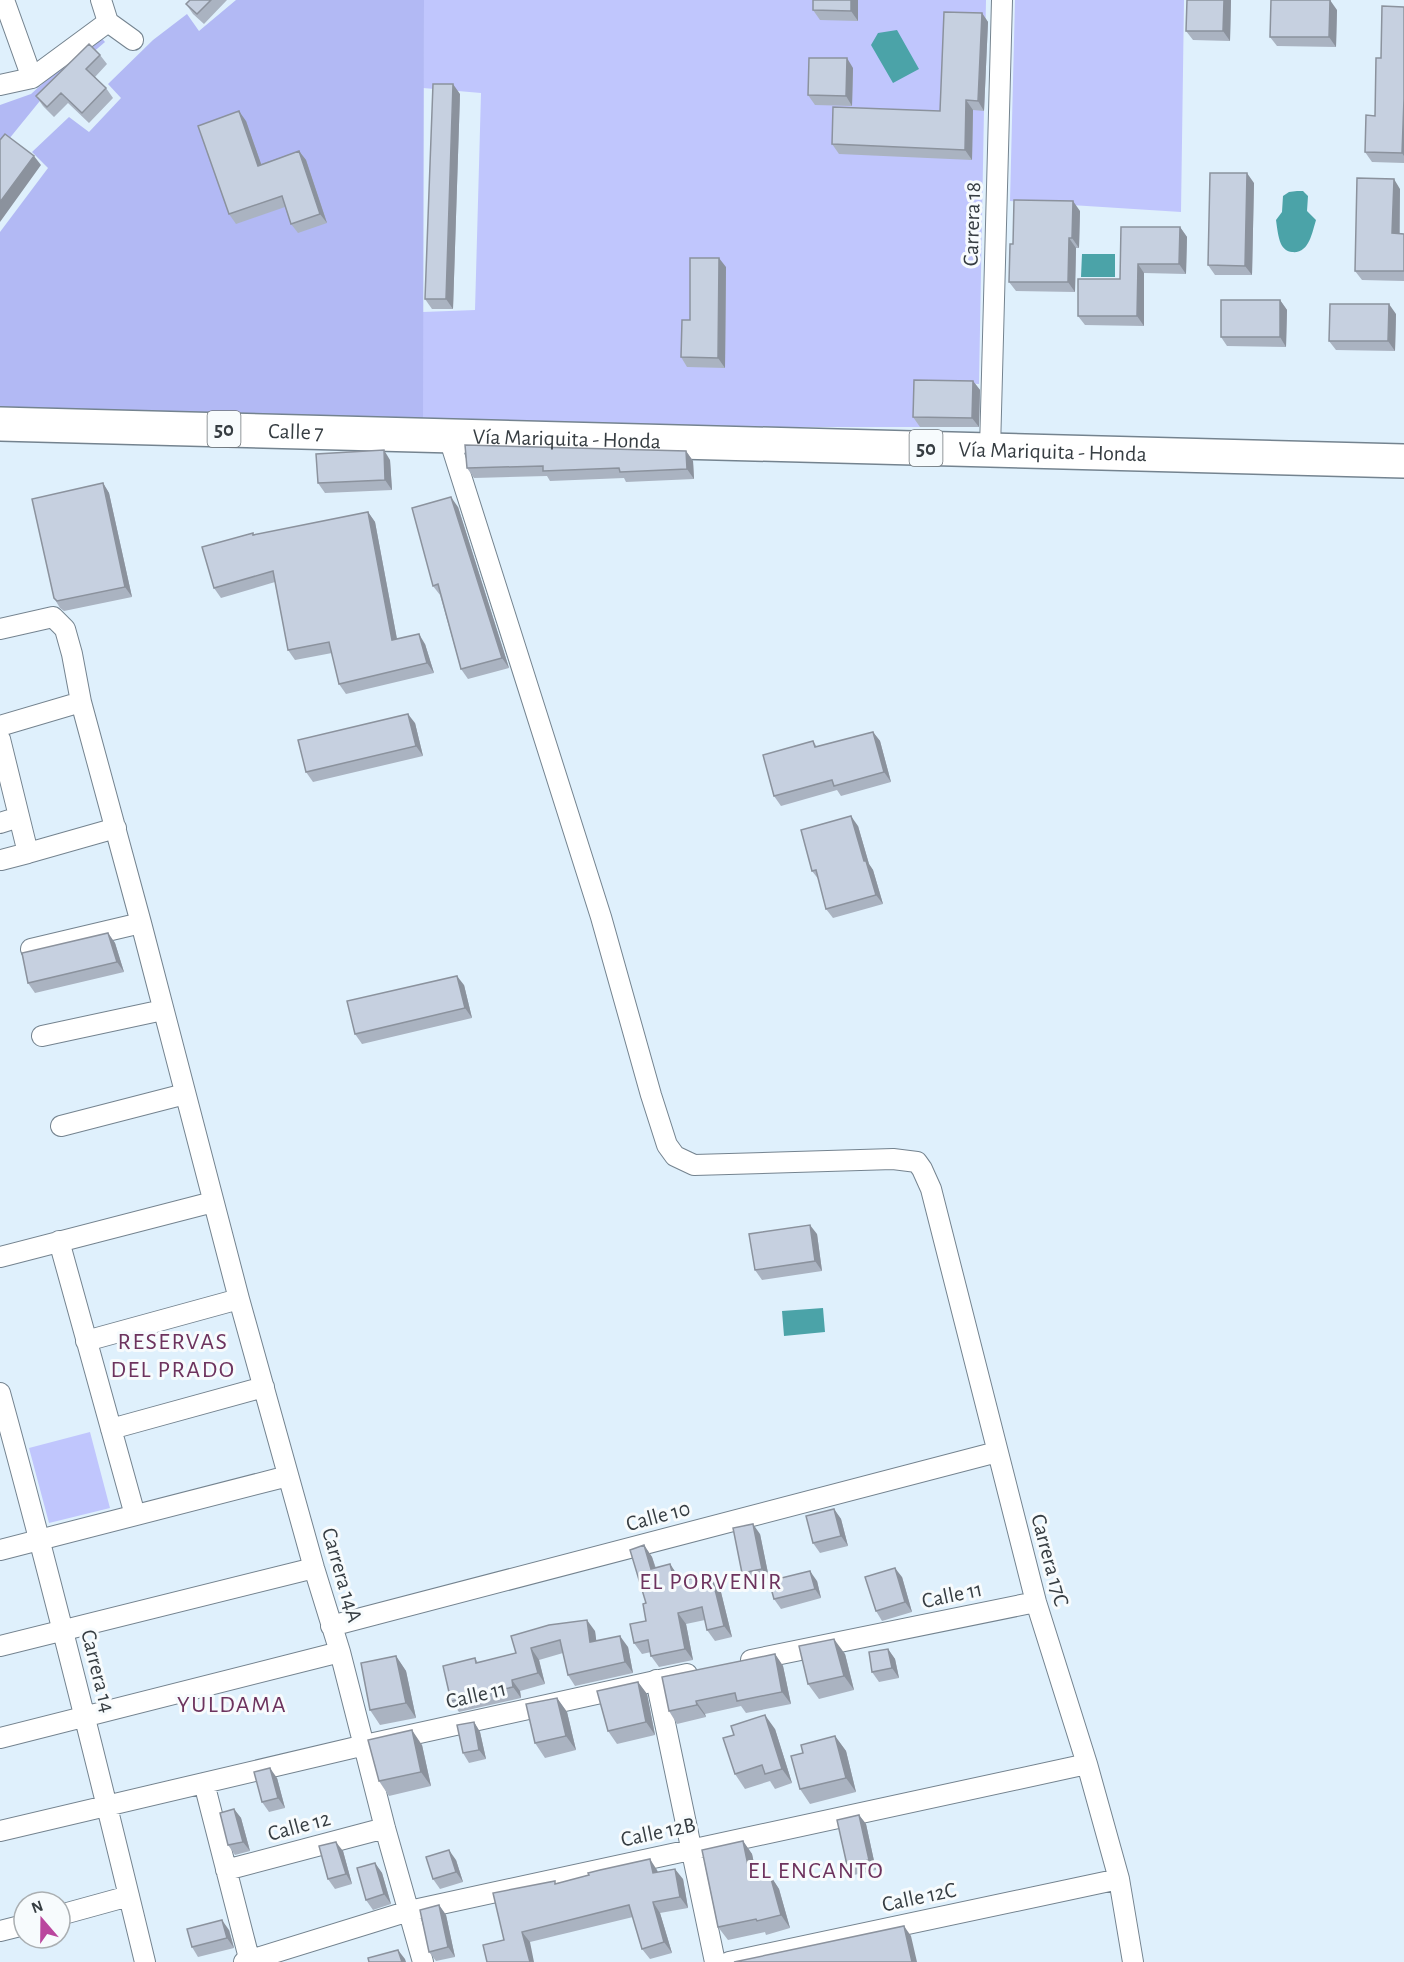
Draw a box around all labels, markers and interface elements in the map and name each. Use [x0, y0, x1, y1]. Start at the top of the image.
street label: Carrera 18 [960, 181, 984, 267]
road number: 50 [208, 411, 240, 447]
street label: Calle 7 [268, 420, 324, 444]
street label: Vía Mariquita - Honda [472, 425, 661, 452]
road number: 50 [910, 430, 942, 466]
street label: Vía Mariquita - Honda [958, 438, 1147, 465]
district label: RESERVAS DEL PRADO [111, 1330, 235, 1382]
street label: Calle 10 [624, 1497, 692, 1535]
street label: Carrera 17C [1027, 1511, 1073, 1609]
street label: Carrera 14A [318, 1525, 366, 1625]
district label: EL PORVENIR [639, 1570, 783, 1594]
street label: Calle 11 [920, 1578, 984, 1612]
street label: Carrera 14 [77, 1627, 119, 1715]
street label: Calle 11 [444, 1677, 508, 1713]
district label: YULDAMA [177, 1693, 287, 1717]
street label: Calle 12 [265, 1807, 333, 1845]
street label: Calle 12B [619, 1813, 697, 1851]
district label: EL ENCANTO [748, 1859, 884, 1883]
street label: Calle 12C [880, 1878, 958, 1916]
north arrow [12, 1890, 72, 1950]
text: N [29, 1897, 45, 1916]

